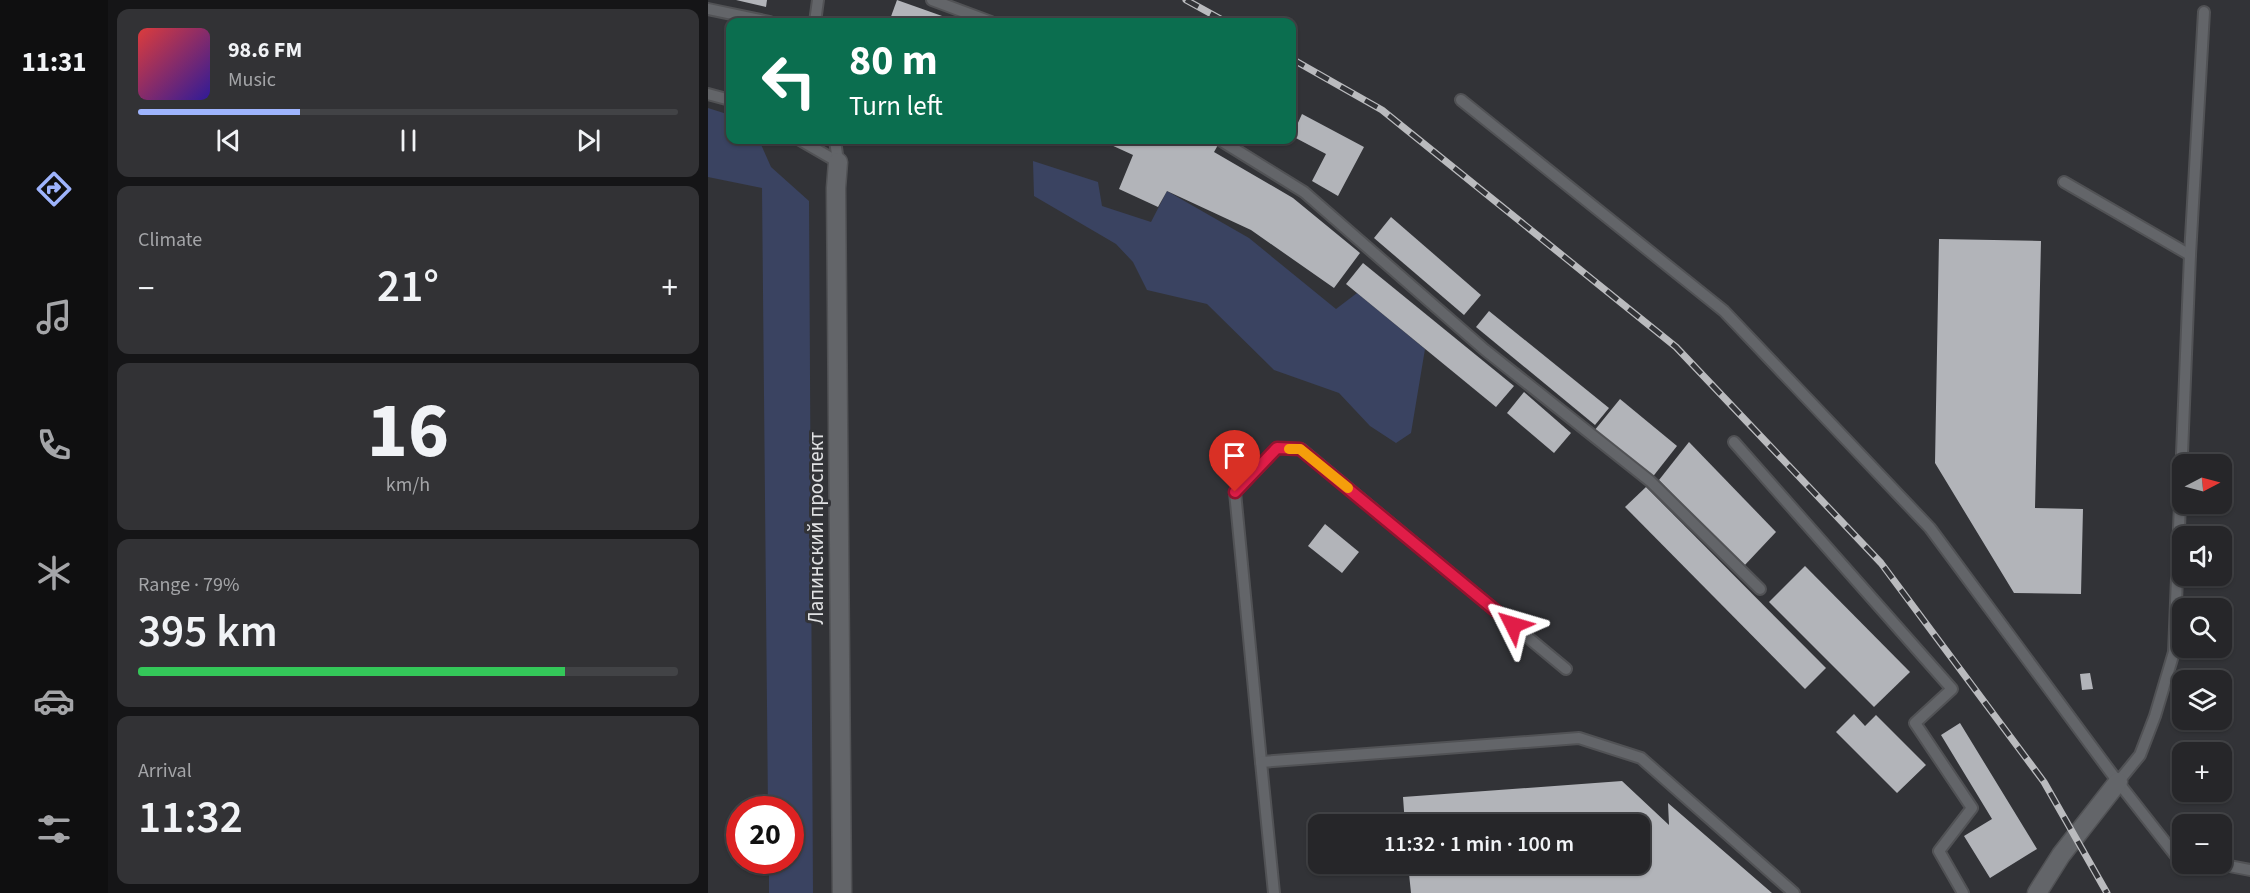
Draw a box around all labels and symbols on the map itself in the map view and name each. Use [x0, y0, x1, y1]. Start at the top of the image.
pin [1209, 430, 1260, 492]
street label: Лапинский проспект [801, 431, 831, 624]
north arrow [2172, 454, 2232, 514]
position arrow [1481, 593, 1545, 657]
speed limit sign: 20 [726, 796, 804, 874]

